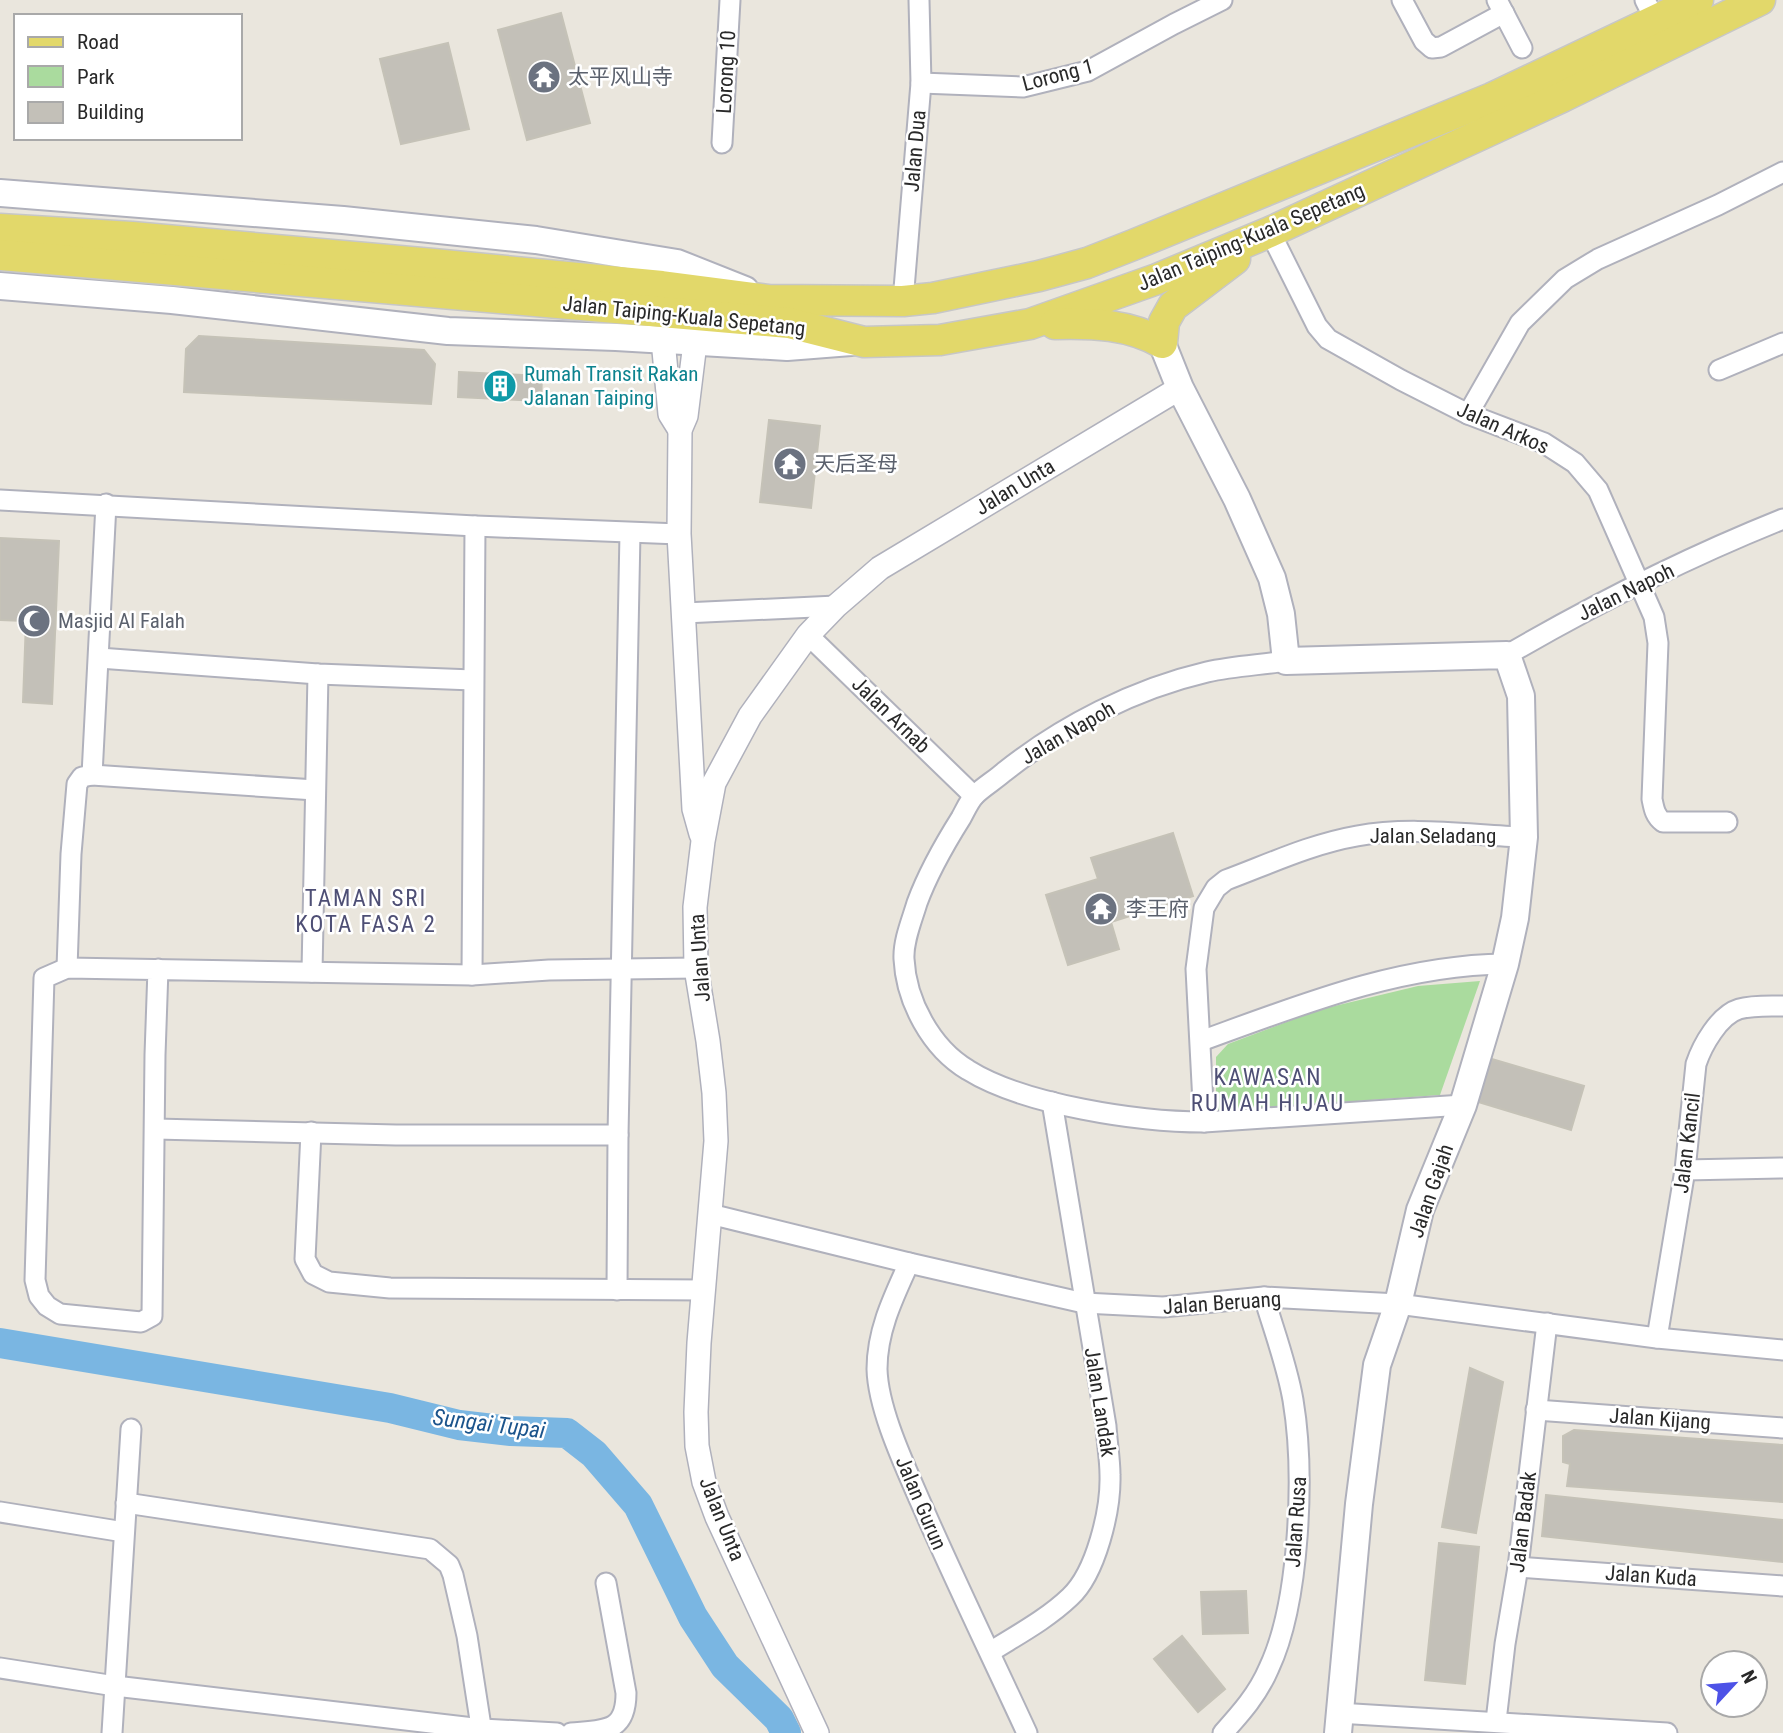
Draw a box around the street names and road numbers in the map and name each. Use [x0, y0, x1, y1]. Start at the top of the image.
street label: Lorong 10 [712, 30, 740, 114]
street label: Lorong 1 [1020, 54, 1096, 96]
street label: Jalan Dua [899, 109, 931, 193]
street label: Jalan Taiping-Kuala Sepetang [1134, 178, 1368, 296]
street label: Jalan Taiping-Kuala Sepetang [561, 291, 807, 341]
street label: Jalan Arkos [1453, 397, 1553, 459]
street label: Jalan Unta [971, 454, 1059, 520]
street label: Jalan Napoh [1574, 558, 1678, 626]
street label: Jalan Arnab [847, 672, 935, 758]
street label: Jalan Napoh [1017, 697, 1119, 769]
street label: Jalan Seladang [1370, 824, 1496, 848]
street label: Jalan Unta [685, 913, 715, 1003]
street label: Jalan Kancil [1669, 1091, 1705, 1195]
street label: Jalan Gajah [1404, 1141, 1458, 1241]
street label: Jalan Beruang [1162, 1287, 1282, 1319]
street label: Jalan Landak [1080, 1346, 1121, 1459]
street label: Jalan Kijang [1608, 1403, 1712, 1435]
street label: Jalan Gurun [891, 1453, 951, 1553]
street label: Jalan Badak [1505, 1470, 1541, 1574]
street label: Jalan Unta [694, 1474, 750, 1564]
street label: Jalan Rusa [1281, 1476, 1311, 1568]
street label: Jalan Kuda [1604, 1561, 1698, 1591]

